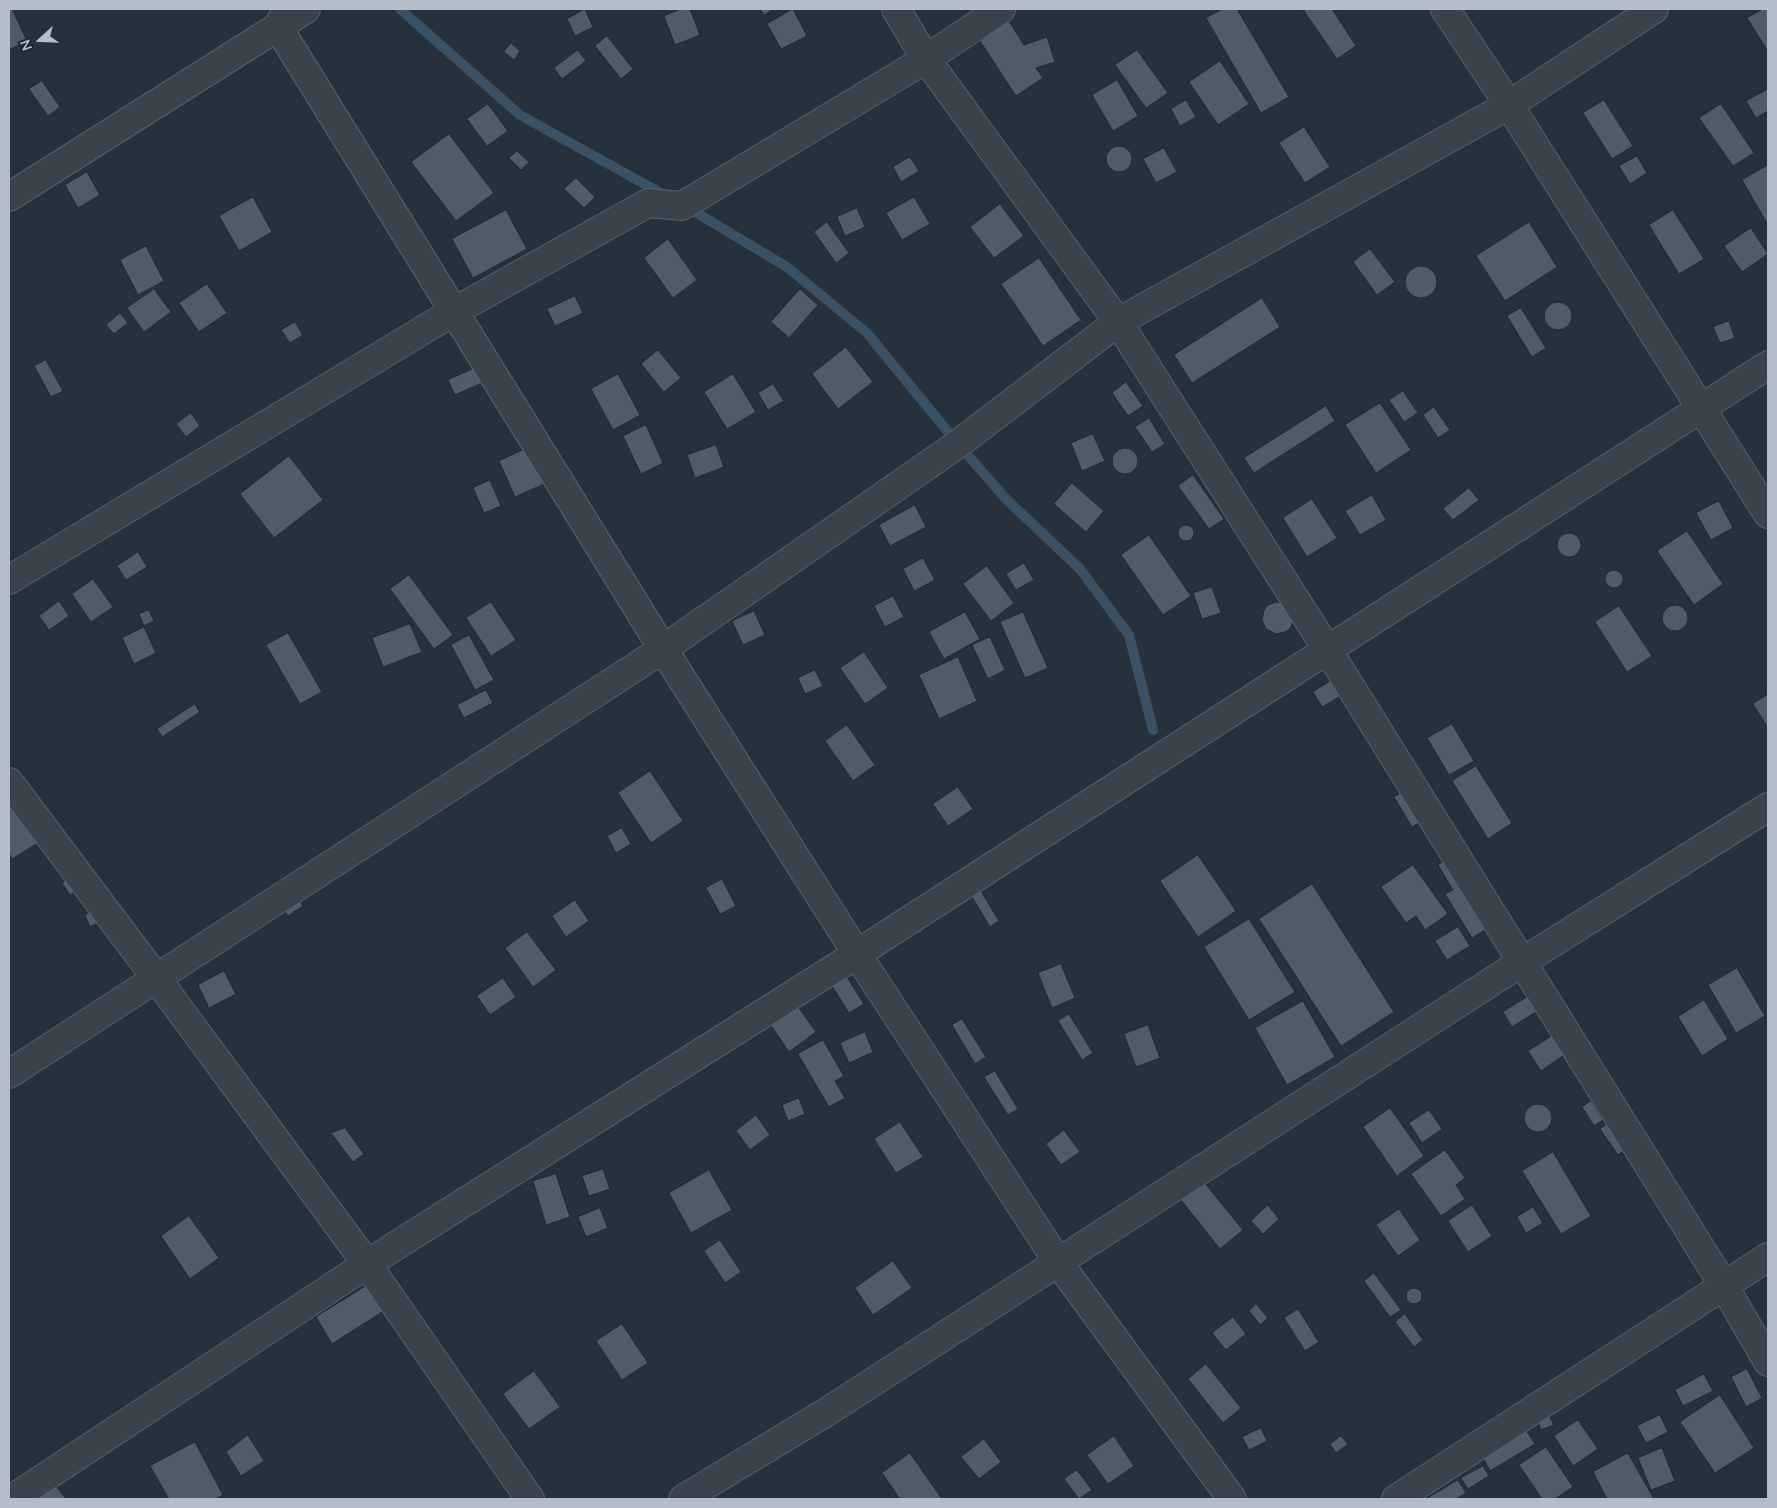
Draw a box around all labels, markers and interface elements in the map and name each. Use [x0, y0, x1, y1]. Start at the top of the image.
north arrow [15, 15, 65, 65]
text: N [16, 37, 36, 53]

